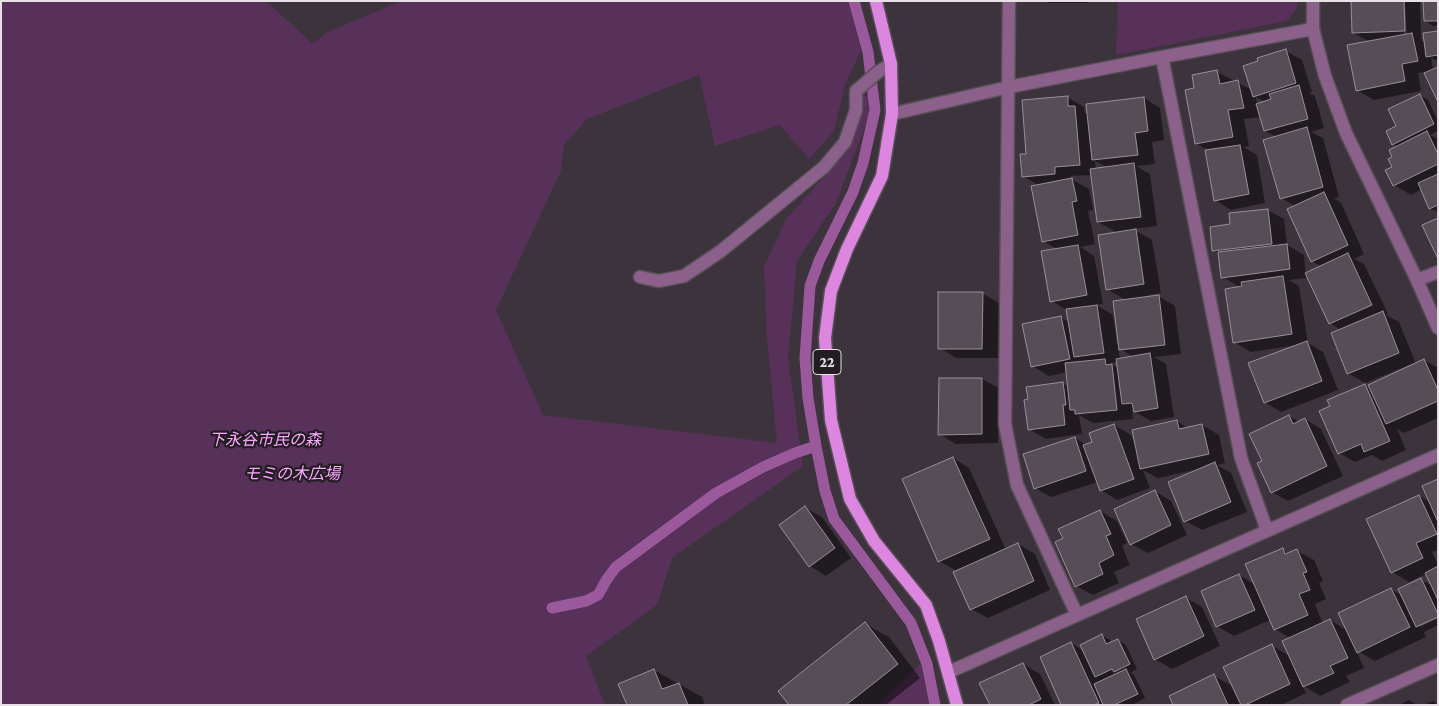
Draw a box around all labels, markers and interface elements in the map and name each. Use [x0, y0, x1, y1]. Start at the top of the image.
road number: 22 [813, 350, 841, 374]
park label: 下永谷市民の森 [209, 430, 321, 450]
park label: モミの木広場 [244, 464, 340, 484]

